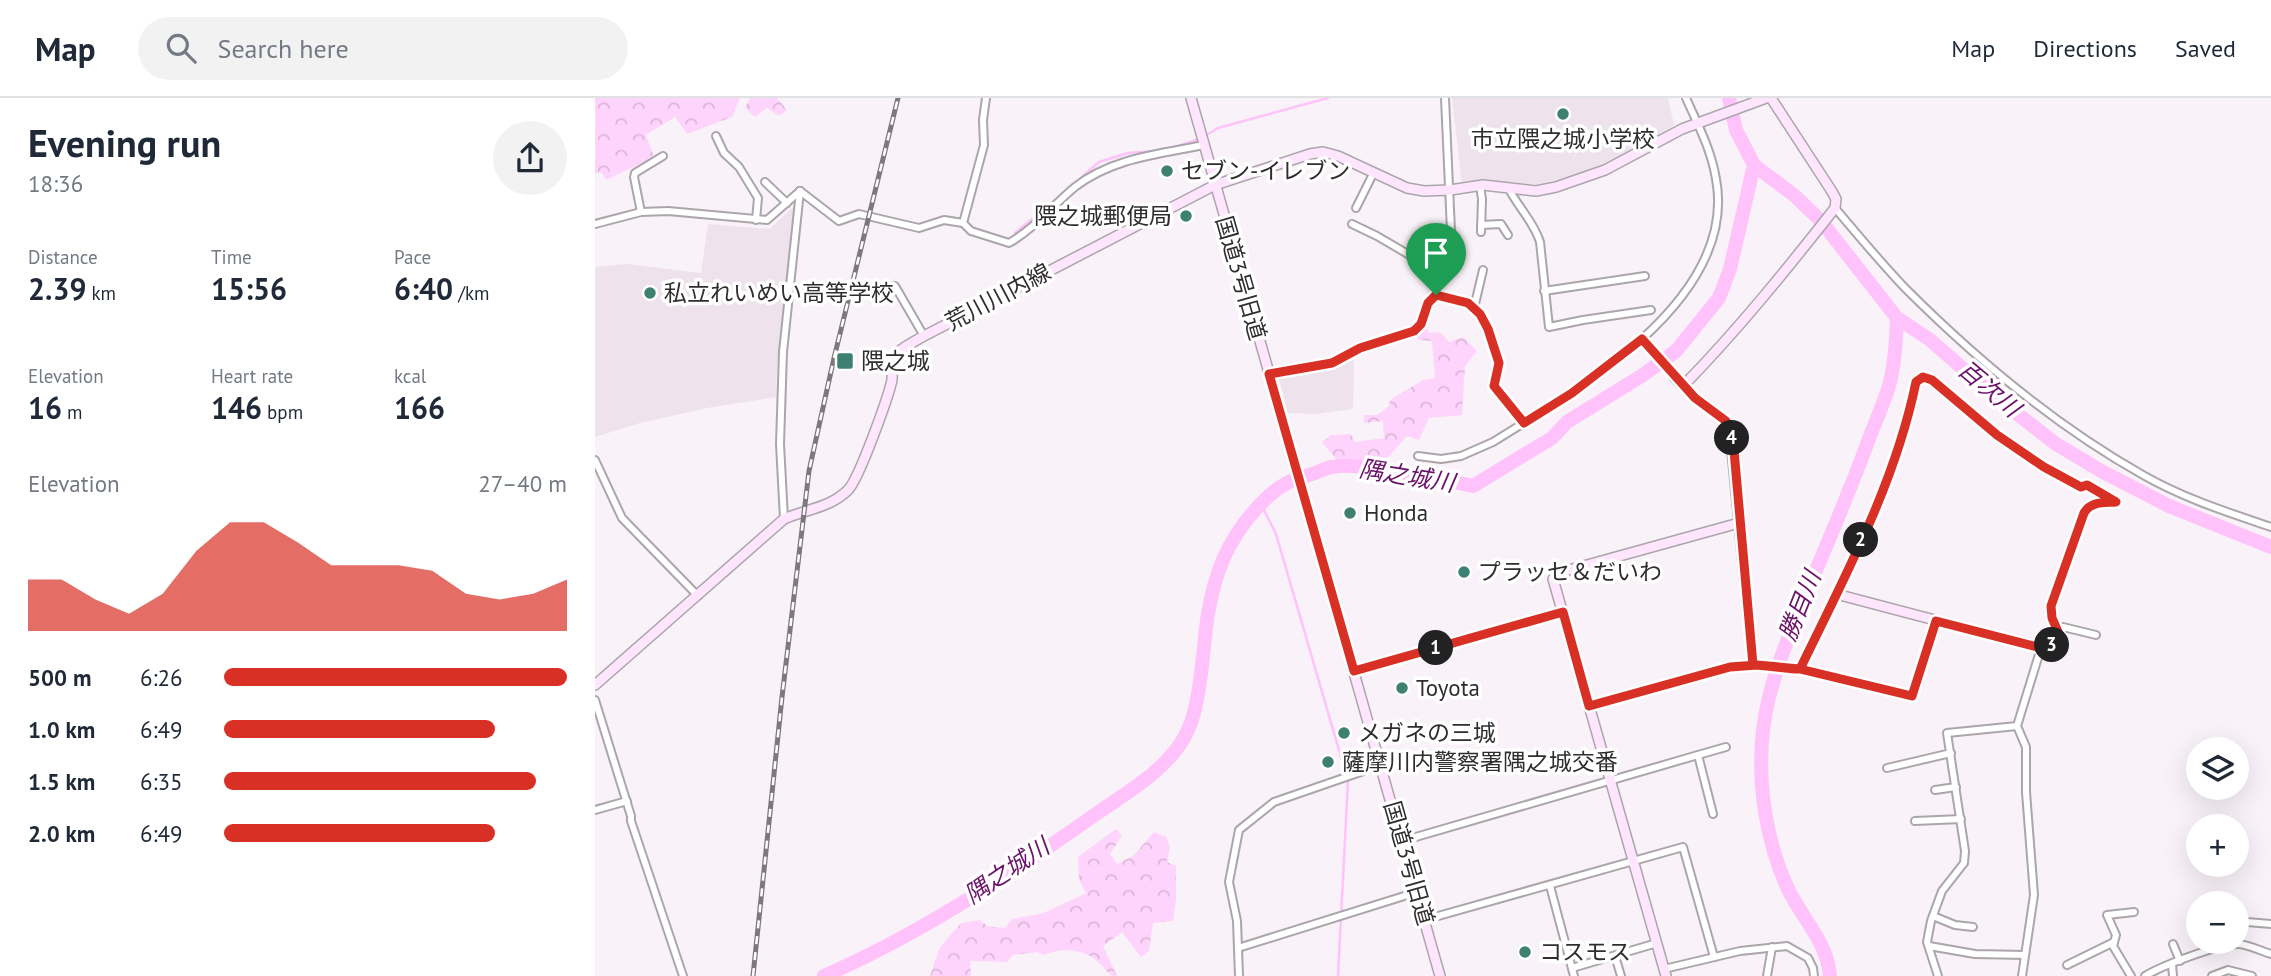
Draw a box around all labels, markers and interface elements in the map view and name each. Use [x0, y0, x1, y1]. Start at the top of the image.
search box [138, 17, 628, 80]
text: Map [35, 27, 96, 70]
icon: search [162, 29, 200, 67]
text: Search here [218, 32, 349, 65]
text: Map [1951, 33, 1995, 64]
text: Directions [2033, 33, 2137, 64]
text: Saved [2175, 33, 2236, 64]
marker: 市立隈之城小学校 [1555, 106, 1571, 122]
text: Evening run [28, 118, 221, 167]
button: share [493, 121, 567, 195]
place label: 市立隈之城小学校 [1471, 124, 1655, 153]
place label: セブン-イレブン [1181, 156, 1350, 185]
marker: セブン-イレブン [1159, 163, 1175, 179]
text: 18:36 [28, 169, 83, 198]
place label: 隈之城郵便局 [1034, 201, 1172, 230]
marker: 隈之城郵便局 [1178, 208, 1194, 224]
street label: 国道3号旧道 [1210, 213, 1273, 343]
pin [1406, 223, 1466, 295]
icon: arrive [1417, 234, 1455, 272]
text: Distance [28, 245, 98, 269]
text: Time [211, 245, 252, 269]
text: Pace [394, 245, 431, 269]
street label: 荒川川内線 [940, 257, 1055, 336]
text: 2.39 [28, 269, 86, 308]
text: 15:56 [211, 269, 287, 308]
text: 6:40 [394, 269, 453, 308]
place label: 私立れいめい高等学校 [664, 278, 894, 307]
text: km [86, 281, 116, 305]
text: /km [453, 281, 489, 305]
marker: 私立れいめい高等学校 [642, 285, 658, 301]
place label: 隈之城 [861, 346, 930, 375]
marker: 隈之城 [835, 351, 855, 371]
water label: 百次川 [1952, 354, 2029, 426]
text: Elevation [28, 364, 104, 388]
text: Heart rate [211, 364, 293, 388]
text: kcal [394, 364, 426, 388]
text: 16 [28, 388, 62, 427]
text: 146 [211, 388, 262, 427]
text: 166 [394, 388, 445, 427]
text: m [62, 400, 83, 424]
text: bpm [262, 400, 303, 424]
pin: 4 [1715, 420, 1749, 456]
text: 4 [1726, 425, 1737, 449]
water label: 隅之城川 [1357, 453, 1460, 499]
text: Elevation [28, 469, 120, 498]
text: 27–40 m [478, 469, 567, 498]
place label: Honda [1364, 498, 1428, 527]
marker: Honda [1342, 505, 1358, 521]
pin: 2 [1843, 522, 1879, 558]
text: 2 [1855, 527, 1866, 551]
place label: プラッセ＆だいわ [1478, 557, 1662, 586]
marker: プラッセ＆だいわ [1456, 564, 1472, 580]
water label: 勝目川 [1772, 564, 1829, 645]
pin: 3 [2035, 628, 2069, 662]
pin: 1 [1419, 630, 1453, 666]
text: 3 [2046, 632, 2057, 656]
text: 1 [1430, 635, 1441, 659]
text: 500 m [28, 663, 91, 692]
text: 6:26 [140, 663, 183, 692]
place label: Toyota [1416, 673, 1480, 702]
marker: Toyota [1394, 680, 1410, 696]
text: 1.0 km [28, 715, 95, 744]
text: 6:49 [140, 715, 183, 744]
place label: メガネの三城 [1358, 718, 1496, 747]
marker: メガネの三城 [1336, 725, 1352, 741]
map controls [2186, 737, 2249, 954]
button: layers [2186, 737, 2249, 800]
place label: 薩摩川内警察署隅之城交番 [1342, 747, 1618, 776]
marker: 薩摩川内警察署隅之城交番 [1320, 754, 1336, 770]
text: 1.5 km [28, 767, 95, 796]
text: 6:35 [140, 767, 183, 796]
street label: 国道3号旧道 [1378, 798, 1441, 928]
button: + [2186, 814, 2249, 877]
text: 2.0 km [28, 819, 95, 848]
text: 6:49 [140, 819, 183, 848]
water label: 隅之城川 [958, 829, 1058, 910]
button: − [2186, 891, 2249, 954]
place label: コスモス [1539, 937, 1631, 966]
marker: コスモス [1517, 944, 1533, 960]

